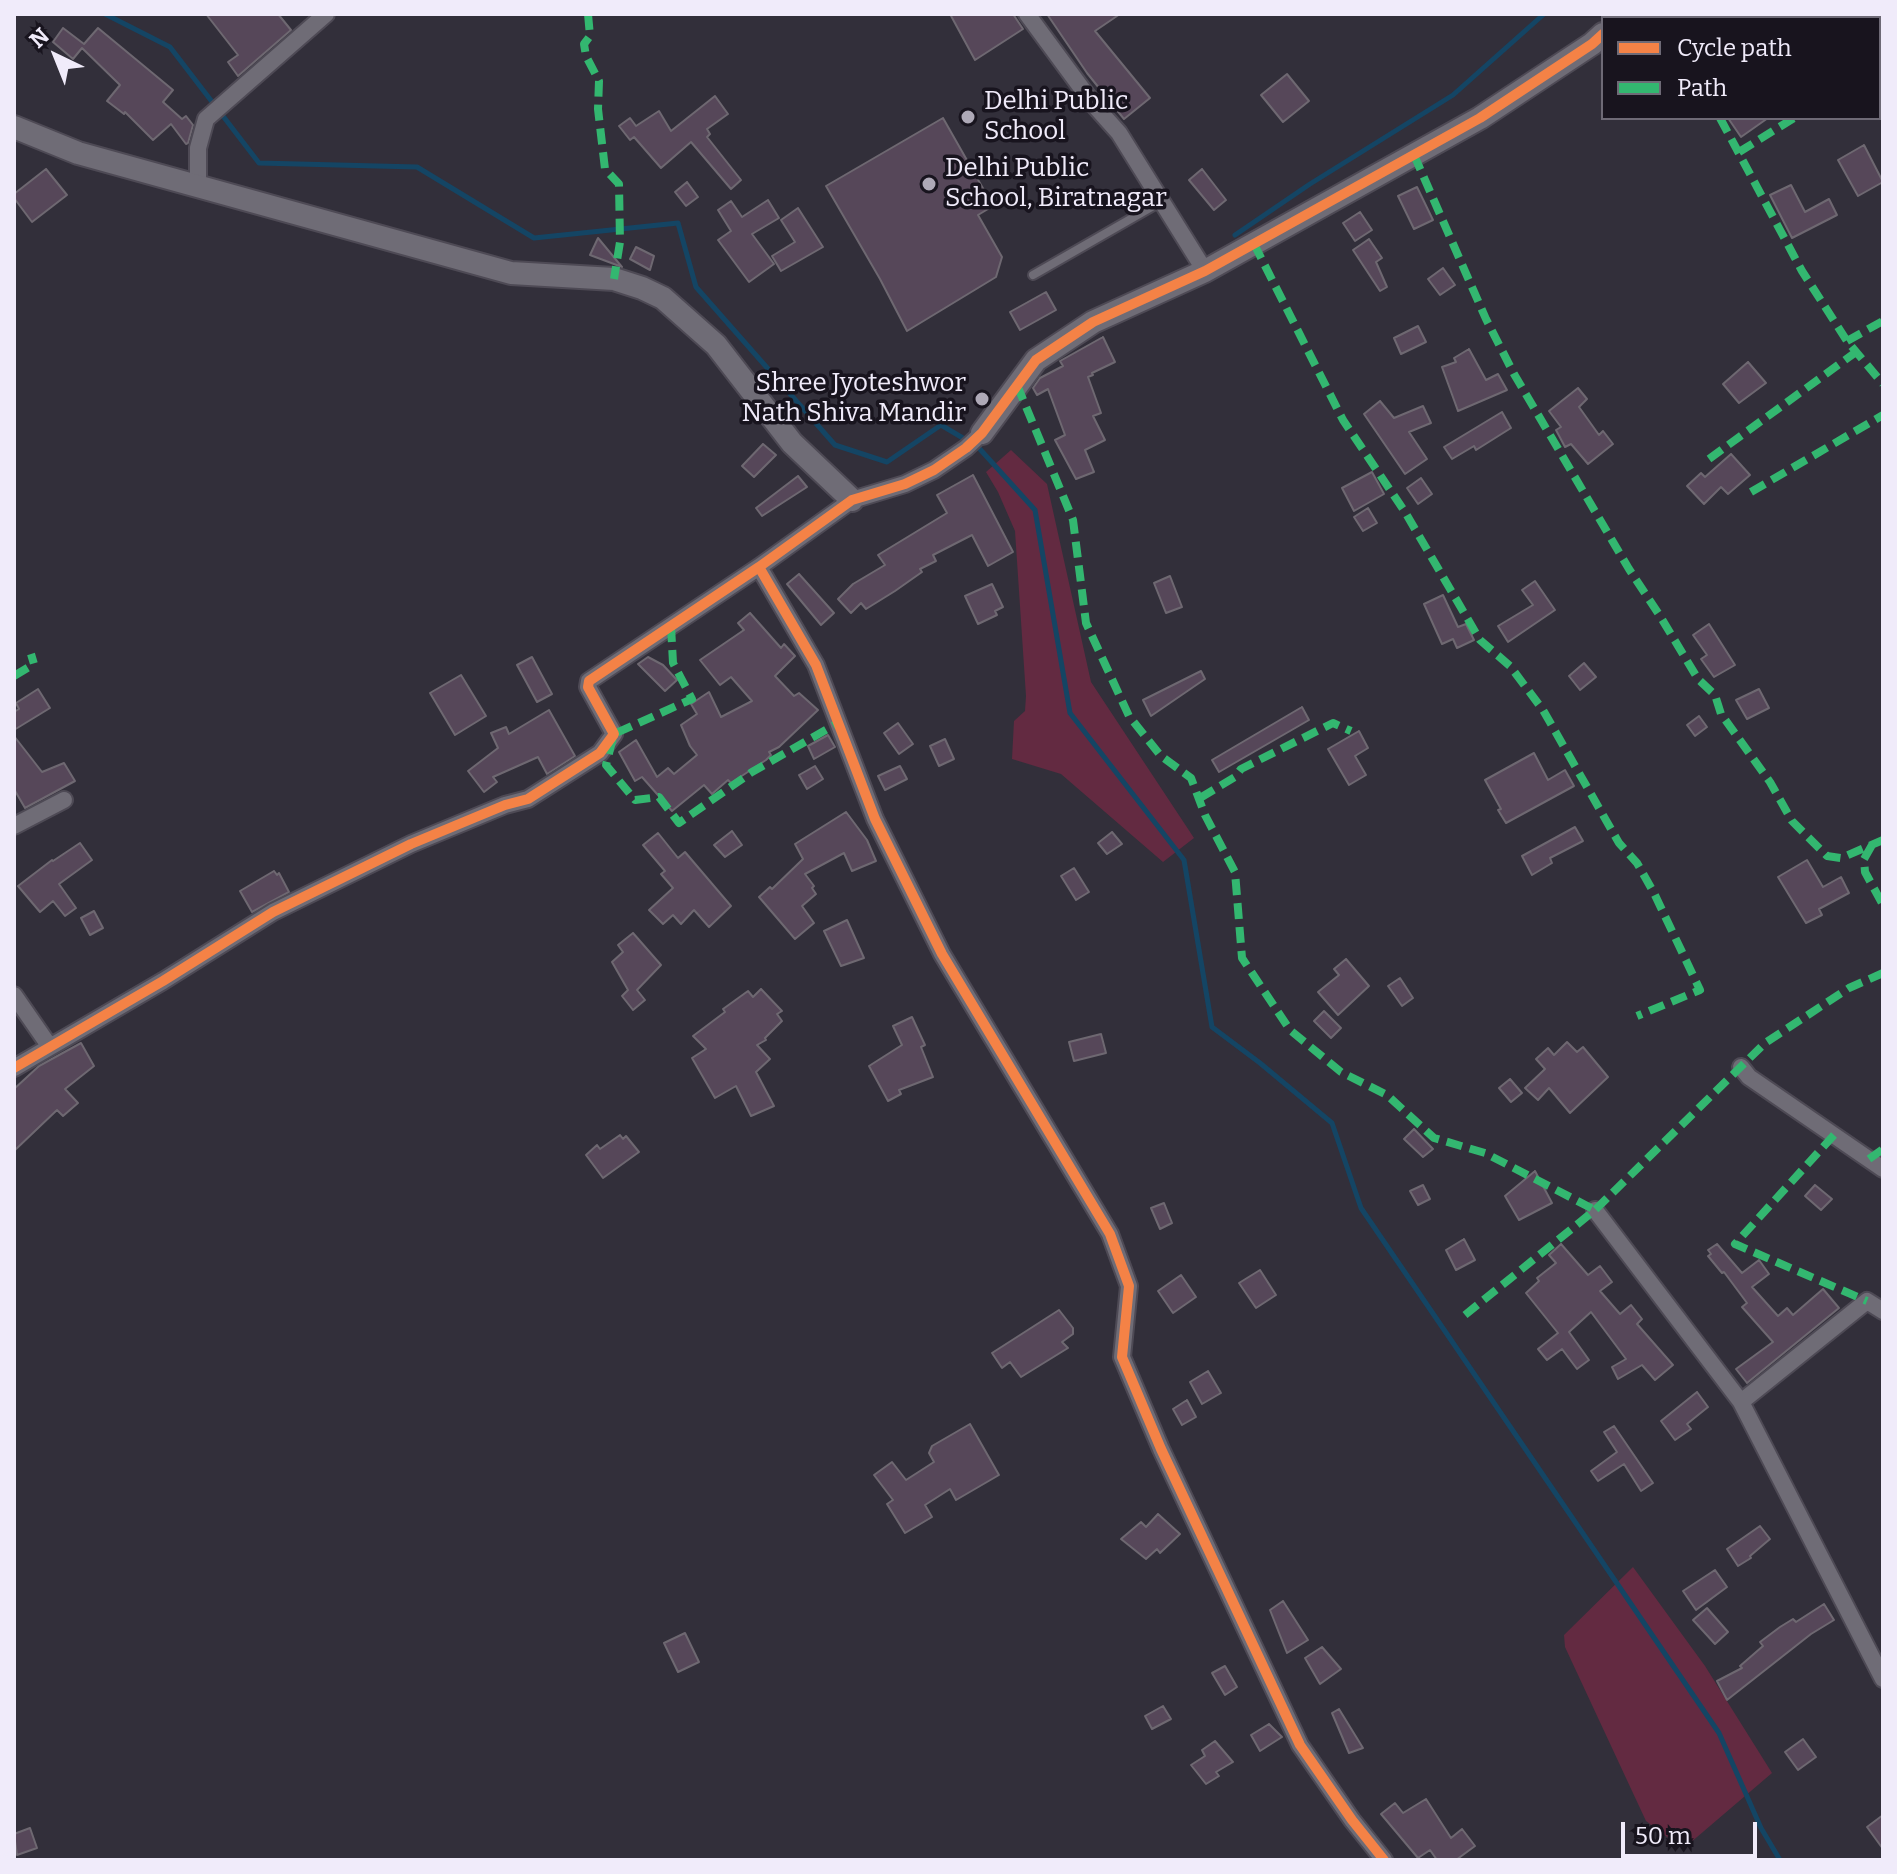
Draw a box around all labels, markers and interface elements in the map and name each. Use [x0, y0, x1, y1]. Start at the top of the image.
north arrow [16, 16, 96, 96]
legend [1601, 16, 1881, 120]
text: N [24, 22, 55, 54]
text: Cycle path [1677, 34, 1792, 62]
text: Path [1677, 74, 1727, 102]
place label: Delhi Public School [984, 86, 1128, 148]
marker: Delhi Public School [959, 108, 977, 126]
place label: Delhi Public School, Biratnagar [945, 153, 1167, 214]
marker: Delhi Public School, Biratnagar [920, 175, 938, 193]
place label: Shree Jyoteshwor Nath Shiva Mandir [741, 368, 966, 430]
marker: Shree Jyoteshwor Nath Shiva Mandir [973, 390, 991, 408]
scale bar [1625, 1806, 1761, 1856]
text: 50 m [1635, 1822, 1691, 1850]

